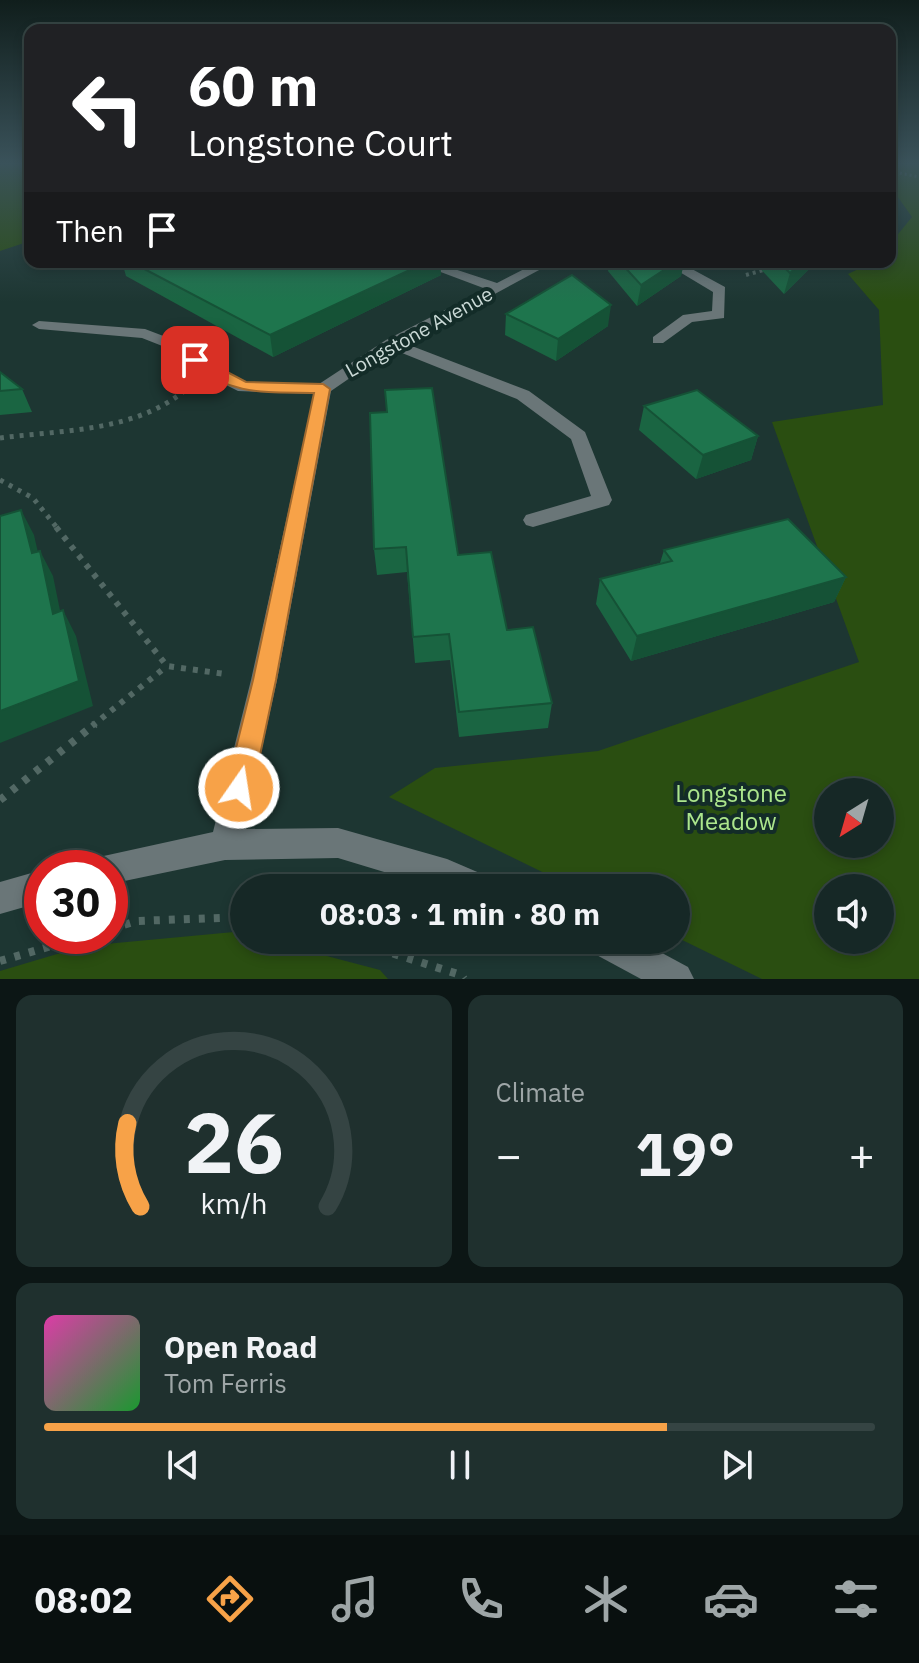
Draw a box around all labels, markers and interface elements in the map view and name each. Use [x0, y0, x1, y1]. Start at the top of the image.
text: 60 m [188, 49, 318, 121]
icon: left [56, 56, 160, 160]
text: Longstone Court [188, 119, 453, 166]
icon: arrive [140, 208, 184, 252]
text: Then [56, 211, 124, 250]
street label: Longstone Avenue [340, 280, 497, 383]
pin [161, 326, 229, 394]
icon: arrive [173, 338, 217, 382]
position arrow [197, 746, 281, 830]
park label: Longstone Meadow [675, 777, 787, 837]
north arrow [814, 778, 894, 858]
map controls [814, 778, 894, 954]
speed limit sign: 30 [24, 850, 128, 954]
button: sound [814, 874, 894, 954]
text: 08:03 · 1 min · 80 m [320, 894, 600, 933]
text: Climate [496, 1075, 585, 1109]
text: 26 [184, 1088, 284, 1196]
text: 19° [635, 1114, 735, 1193]
text: − [496, 1126, 522, 1183]
text: + [849, 1126, 875, 1183]
text: km/h [200, 1185, 267, 1222]
text: Open Road [164, 1327, 317, 1366]
text: Tom Ferris [164, 1366, 287, 1400]
icon: previous [161, 1443, 205, 1487]
icon: pause [438, 1443, 482, 1487]
icon: next [715, 1443, 759, 1487]
icon: directions [202, 1571, 258, 1627]
icon: music [327, 1571, 383, 1627]
icon: phone [453, 1571, 509, 1627]
icon: climate [578, 1571, 634, 1627]
icon: car [703, 1571, 759, 1627]
icon: filters [828, 1571, 884, 1627]
text: 08:02 [35, 1576, 133, 1623]

